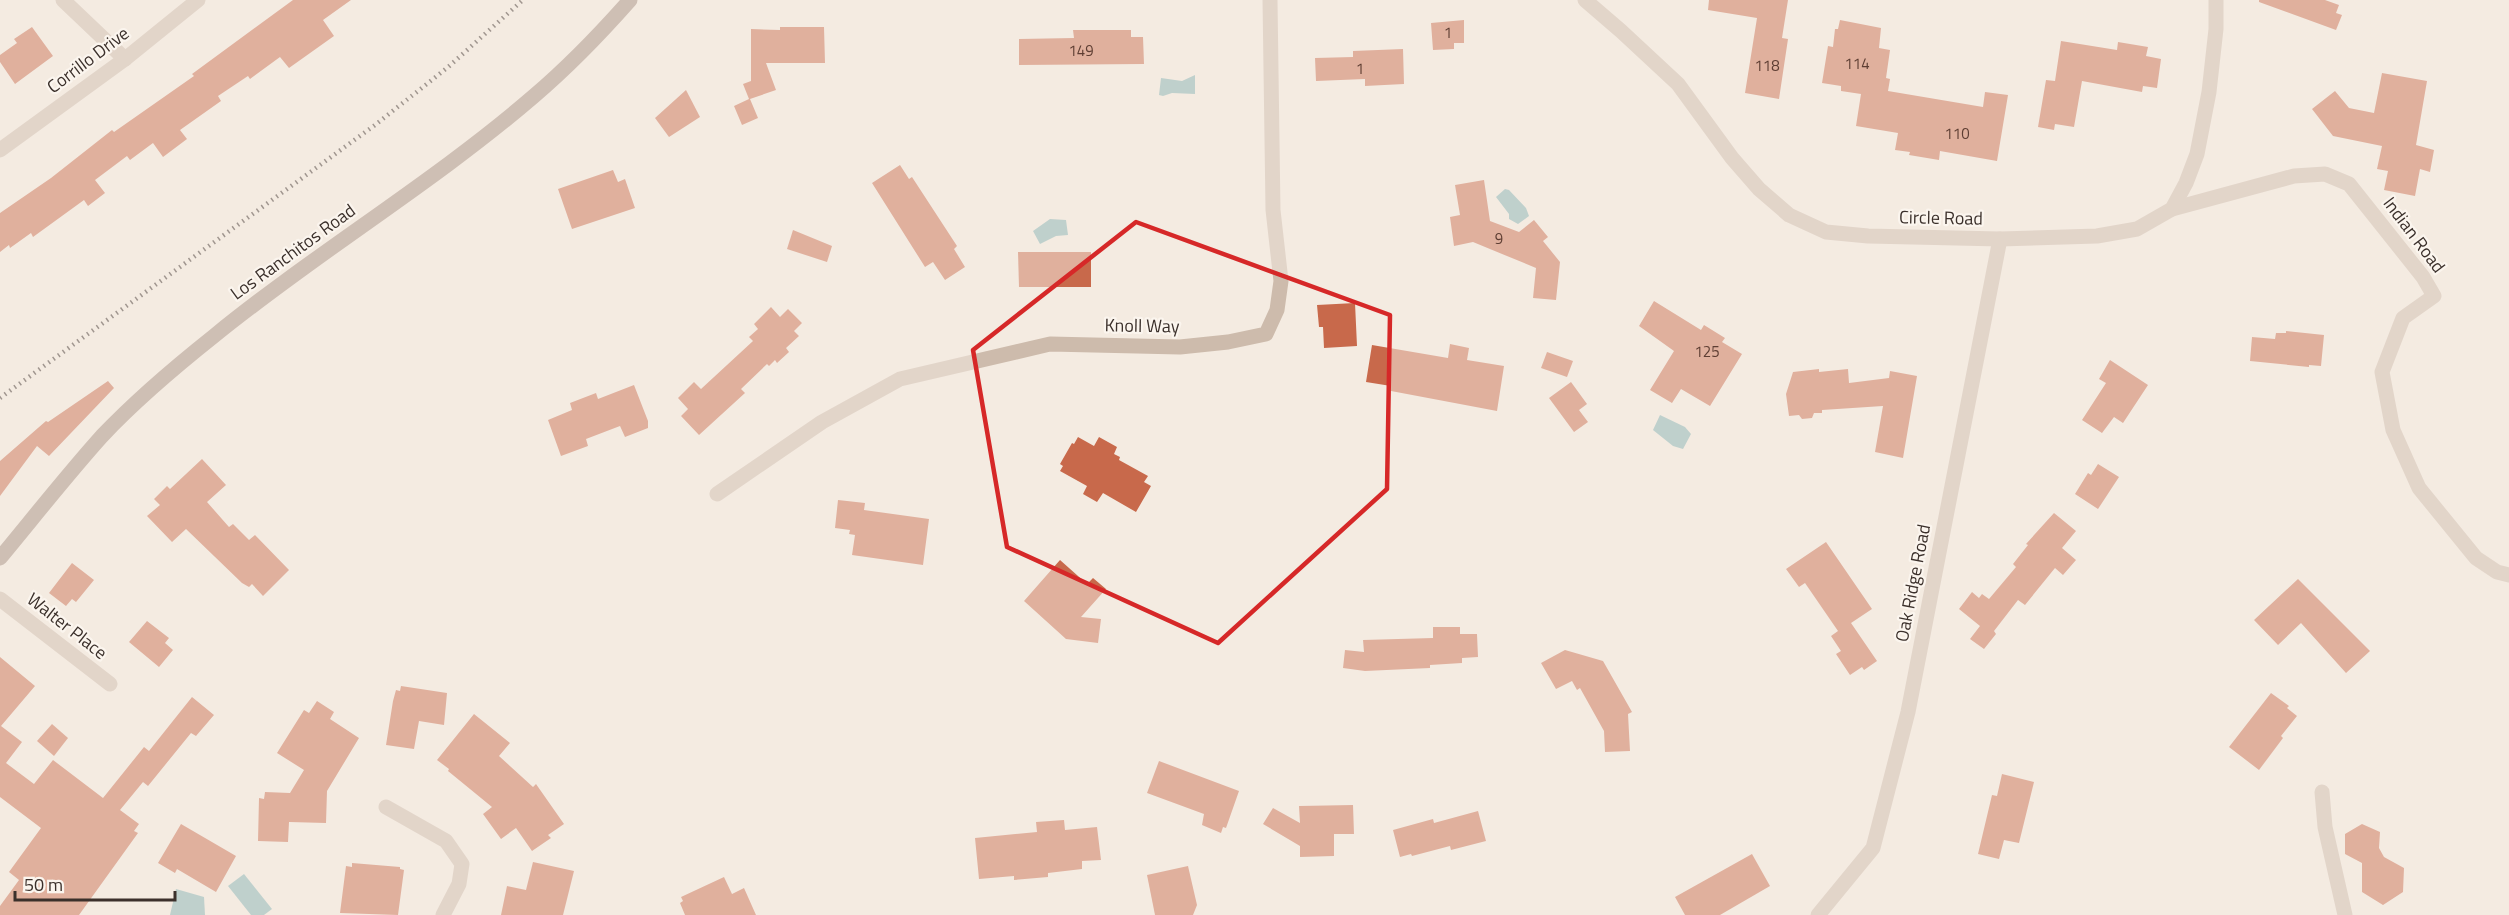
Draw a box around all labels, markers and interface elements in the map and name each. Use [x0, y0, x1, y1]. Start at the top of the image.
street label: Corrillo Drive [41, 20, 134, 99]
house number: 1 [1444, 21, 1452, 44]
house number: 149 [1068, 39, 1094, 62]
house number: 114 [1844, 52, 1870, 75]
house number: 118 [1754, 54, 1780, 77]
house number: 1 [1356, 57, 1364, 80]
house number: 110 [1944, 122, 1970, 145]
street label: Indian Road [2377, 191, 2452, 278]
street label: Los Ranchitos Road [225, 197, 361, 306]
street label: Circle Road [1899, 203, 1983, 232]
house number: 9 [1495, 227, 1503, 250]
street label: Knoll Way [1104, 311, 1180, 340]
house number: 125 [1694, 340, 1720, 363]
street label: Oak Ridge Road [1888, 522, 1937, 644]
street label: Walter Place [22, 586, 113, 666]
scale bar [15, 864, 176, 902]
text: 50 m [24, 871, 63, 898]

